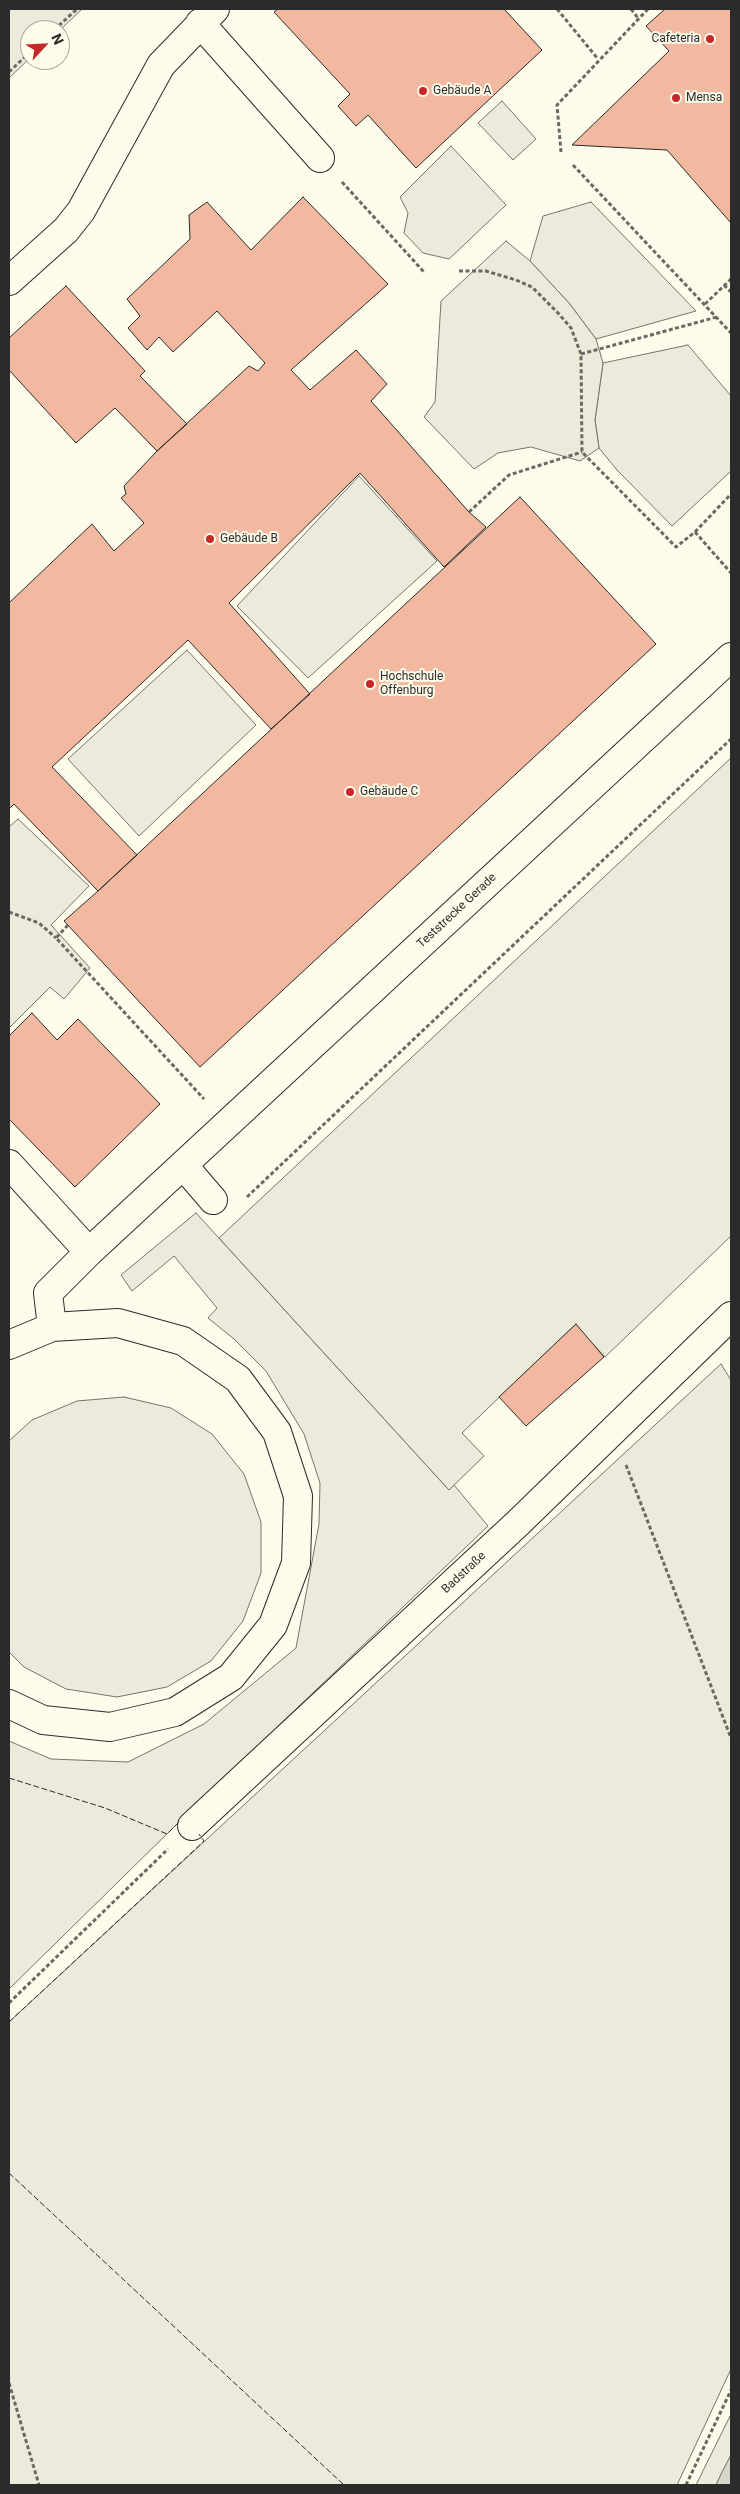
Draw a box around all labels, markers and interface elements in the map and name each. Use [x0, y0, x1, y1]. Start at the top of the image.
north arrow [20, 20, 70, 70]
text: N [48, 31, 67, 47]
place label: Cafeteria [651, 32, 700, 46]
marker: Cafeteria [704, 33, 716, 45]
place label: Gebäude A [433, 84, 491, 98]
marker: Gebäude A [417, 85, 429, 97]
place label: Mensa [686, 91, 722, 105]
marker: Mensa [670, 92, 682, 104]
place label: Gebäude B [220, 532, 278, 546]
marker: Gebäude B [204, 533, 216, 545]
place label: Hochschule Offenburg [380, 670, 443, 698]
marker: Hochschule Offenburg [364, 678, 376, 690]
place label: Gebäude C [360, 785, 418, 799]
marker: Gebäude C [344, 786, 356, 798]
street label: Teststrecke Gerade [414, 871, 500, 951]
street label: Badstraße [439, 1549, 489, 1597]

